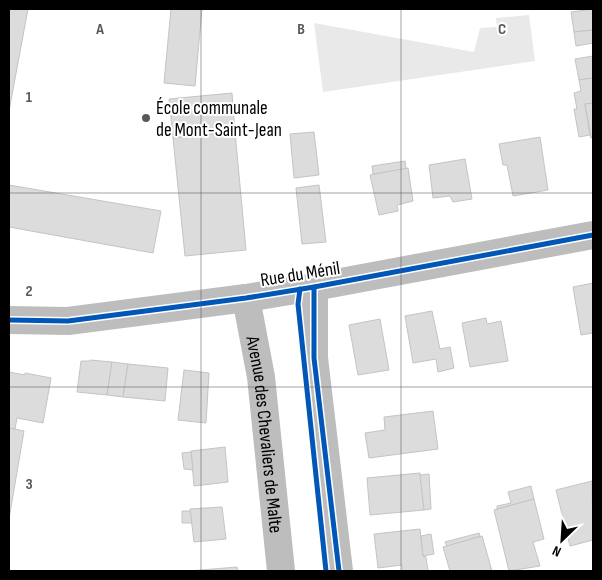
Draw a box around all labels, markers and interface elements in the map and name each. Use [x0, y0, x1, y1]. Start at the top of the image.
text: A [95, 20, 104, 39]
text: B [297, 20, 305, 39]
text: C [498, 20, 506, 39]
text: 1 [26, 88, 33, 107]
place label: École communale de Mont-Saint-Jean [156, 97, 282, 142]
marker: École communale de Mont-Saint-Jean [140, 112, 152, 124]
street label: Rue du Ménil [259, 257, 342, 292]
text: 2 [25, 282, 33, 301]
street label: Avenue des Chevaliers de Malte [240, 333, 287, 534]
text: 3 [25, 475, 33, 494]
north arrow [537, 515, 587, 565]
text: N [550, 542, 564, 561]

